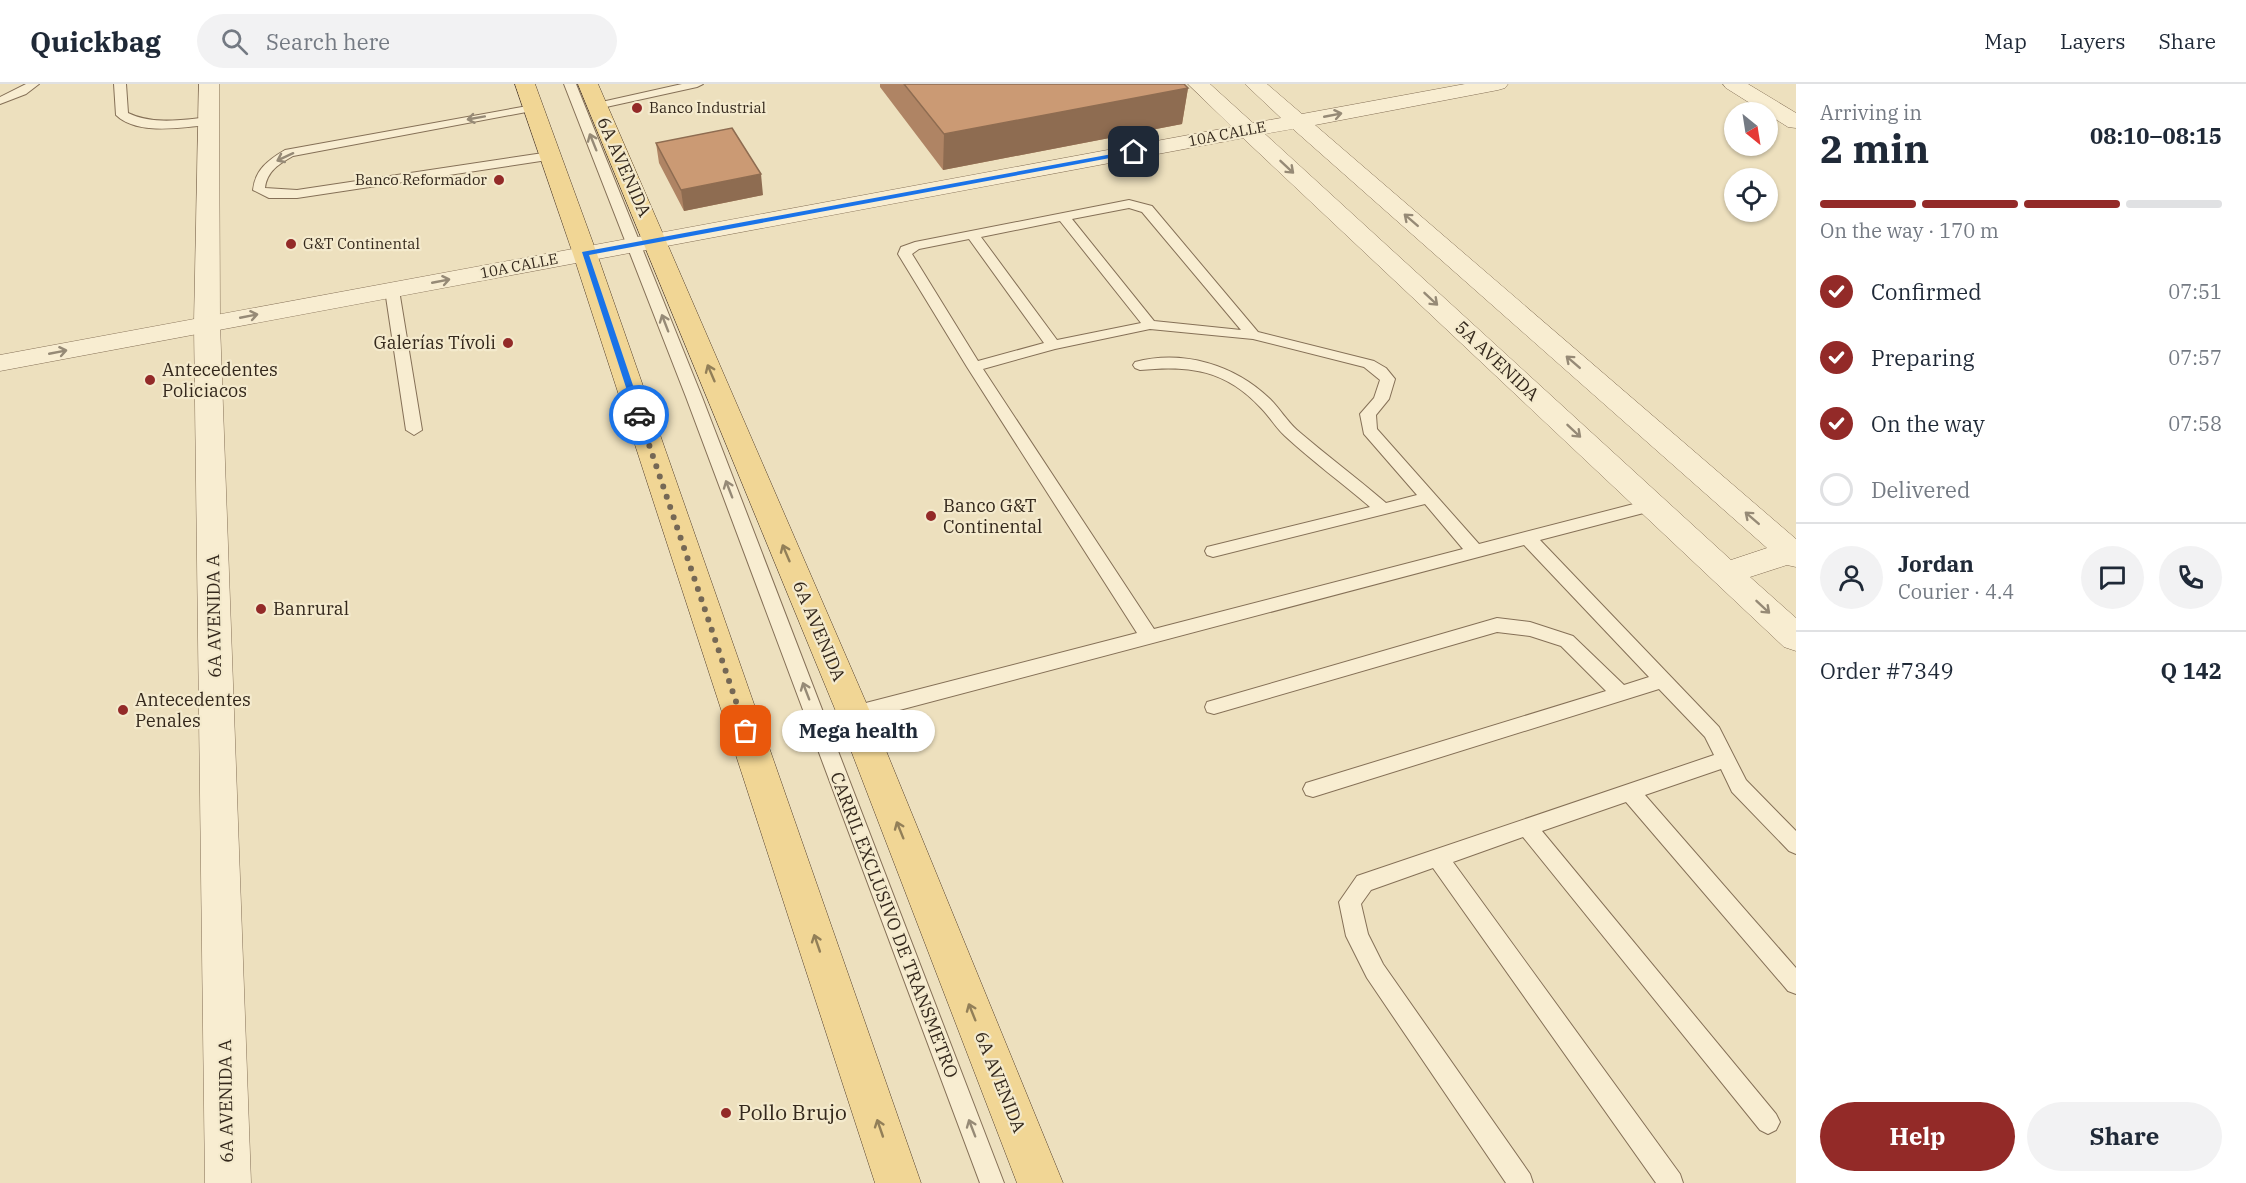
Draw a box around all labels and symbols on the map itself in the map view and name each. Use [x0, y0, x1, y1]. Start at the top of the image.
place label: Banco Industrial [649, 98, 766, 117]
marker: Banco Industrial [630, 101, 644, 115]
north arrow [1724, 102, 1778, 156]
one-way arrow [1323, 109, 1342, 120]
one-way arrow [466, 113, 486, 124]
street label: 6A AVENIDA [592, 113, 657, 221]
street label: 10A CALLE [1186, 117, 1267, 150]
pin [1108, 126, 1159, 177]
one-way arrow [587, 133, 598, 152]
one-way arrow [276, 151, 294, 163]
one-way arrow [1280, 159, 1295, 174]
place label: Banco Reformador [355, 170, 487, 189]
marker: Banco Reformador [492, 173, 506, 187]
one-way arrow [1403, 213, 1418, 227]
place label: G&T Continental [303, 234, 420, 253]
marker: G&T Continental [284, 237, 298, 251]
street label: 10A CALLE [478, 249, 559, 282]
one-way arrow [431, 275, 450, 286]
one-way arrow [1423, 292, 1438, 306]
one-way arrow [239, 310, 259, 321]
one-way arrow [659, 314, 670, 333]
street label: 5A AVENIDA [1450, 316, 1545, 406]
place label: Galerías Tívoli [373, 331, 496, 354]
marker: Galerías Tívoli [501, 336, 515, 350]
one-way arrow [47, 346, 67, 357]
one-way arrow [1566, 355, 1581, 369]
place label: Antecedentes Policiacos [162, 358, 278, 402]
one-way arrow [705, 364, 716, 383]
marker: Antecedentes Policiacos [143, 373, 157, 387]
courier [609, 385, 669, 445]
one-way arrow [1566, 424, 1581, 439]
one-way arrow [723, 480, 734, 499]
place label: Banco G&T Continental [943, 494, 1042, 538]
marker: Banco G&T Continental [924, 509, 938, 523]
one-way arrow [1745, 511, 1760, 525]
one-way arrow [780, 544, 791, 562]
street label: 6A AVENIDA A [201, 553, 226, 678]
street label: 6A AVENIDA [788, 577, 851, 685]
place label: Banrural [273, 597, 349, 620]
one-way arrow [1755, 600, 1770, 614]
marker: Banrural [254, 602, 268, 616]
one-way arrow [799, 682, 810, 701]
place label: Antecedentes Penales [135, 688, 251, 732]
marker: Antecedentes Penales [116, 703, 130, 717]
pin [720, 705, 771, 756]
callout: Mega health [782, 710, 935, 752]
street label: CARRIL EXCLUSIVO DE TRANSMETRO [825, 769, 964, 1081]
one-way arrow [894, 822, 905, 840]
one-way arrow [811, 934, 822, 953]
one-way arrow [966, 1003, 977, 1021]
street label: 6A AVENIDA [970, 1028, 1031, 1136]
street label: 6A AVENIDA A [213, 1038, 238, 1163]
place label: Pollo Brujo [738, 1098, 847, 1126]
marker: Pollo Brujo [719, 1106, 733, 1120]
one-way arrow [873, 1119, 884, 1138]
one-way arrow [965, 1119, 976, 1138]

